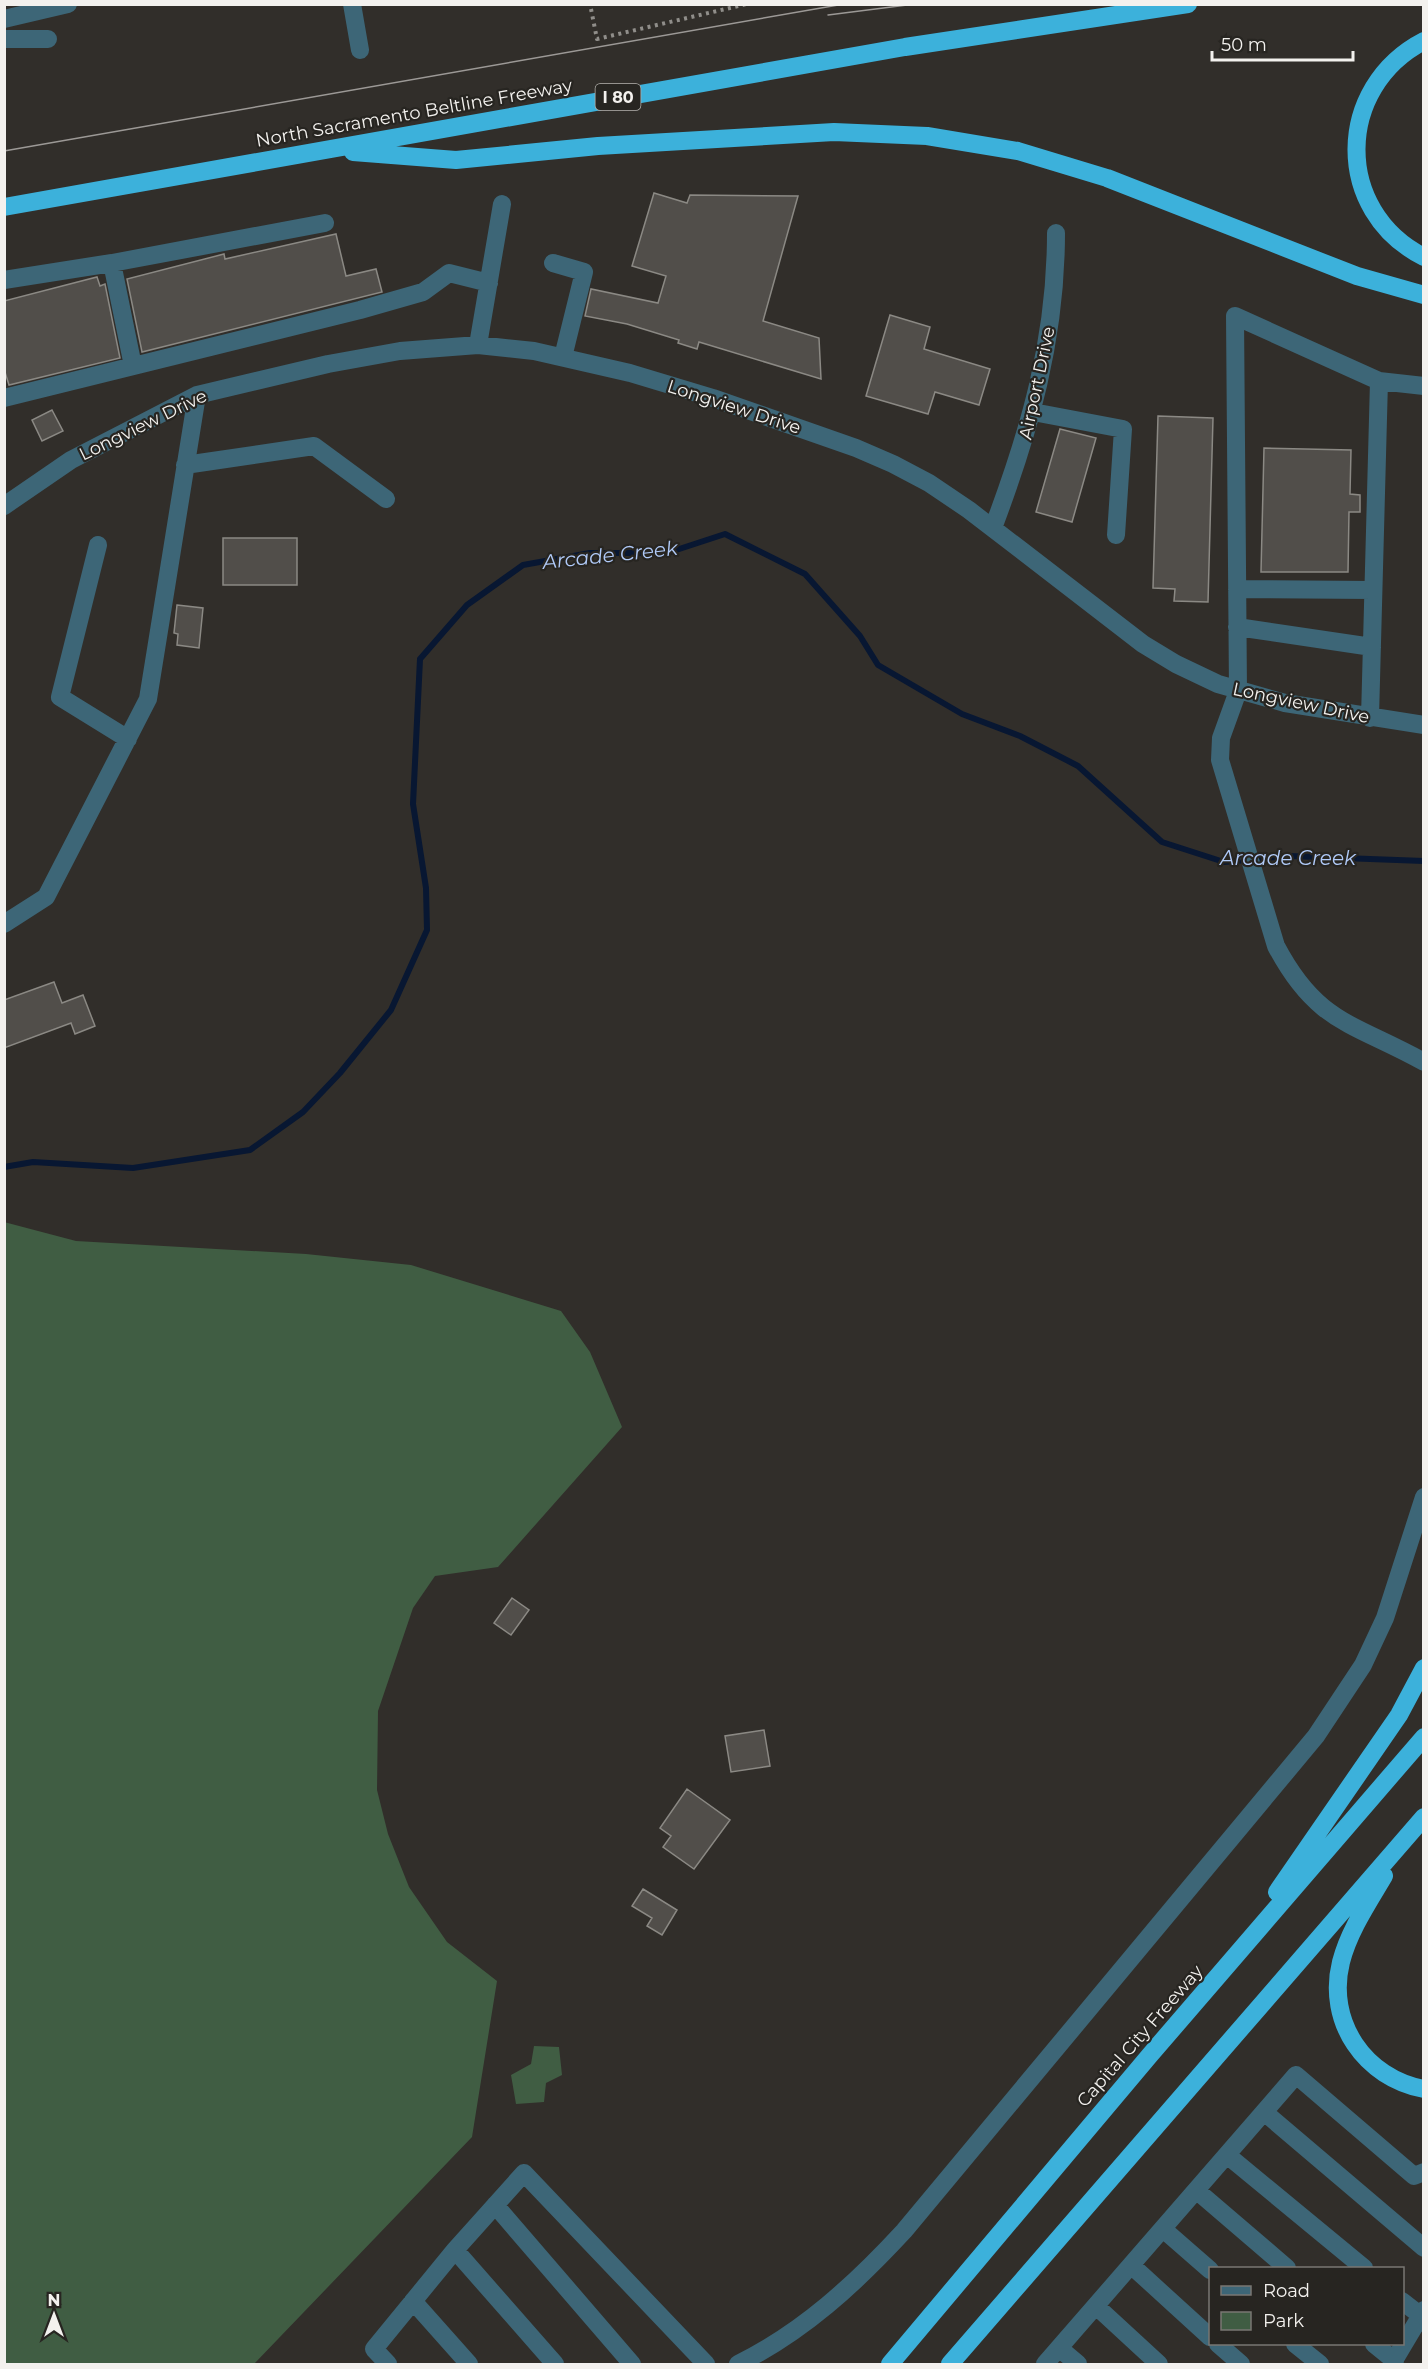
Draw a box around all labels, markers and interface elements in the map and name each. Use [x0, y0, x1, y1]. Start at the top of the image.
scale bar [1212, 24, 1353, 62]
text: 50 m [1221, 34, 1267, 56]
street label: North Sacramento Beltline Freeway [254, 74, 574, 152]
road number: I 80 [596, 84, 640, 110]
street label: Airport Drive [1014, 324, 1060, 442]
street label: Longview Drive [664, 375, 804, 439]
street label: Longview Drive [76, 385, 210, 465]
water label: Arcade Creek [540, 536, 680, 574]
street label: Longview Drive [1231, 678, 1371, 728]
water label: Arcade Creek [1219, 846, 1357, 870]
street label: Capital City Freeway [1072, 1960, 1208, 2112]
legend [1209, 2267, 1404, 2345]
text: Road [1263, 2280, 1310, 2302]
north arrow [24, 2285, 84, 2345]
text: N [48, 2291, 60, 2310]
text: Park [1263, 2310, 1304, 2332]

